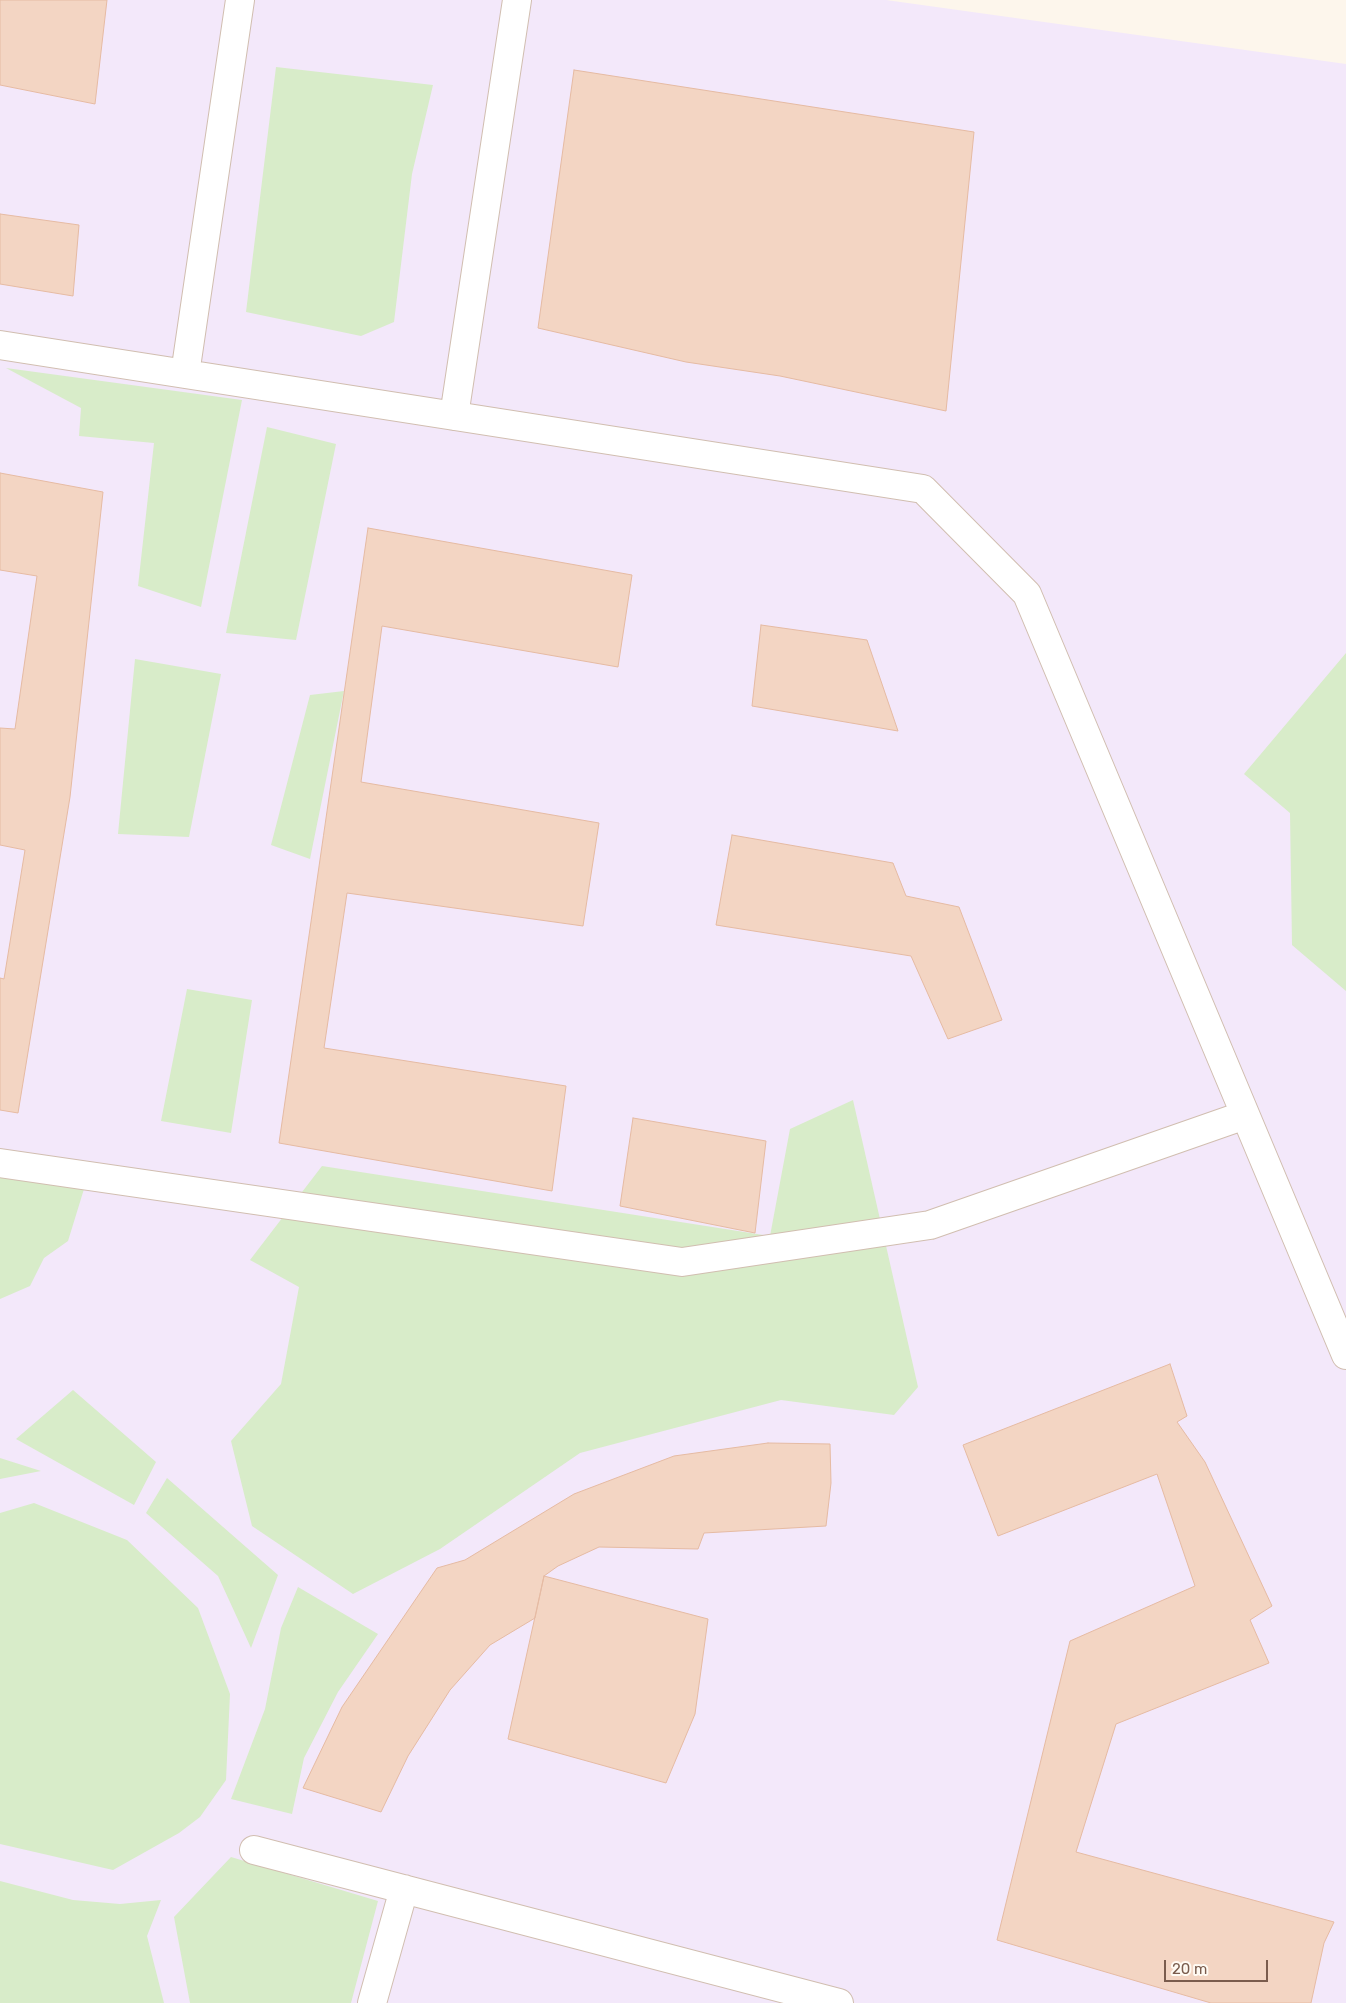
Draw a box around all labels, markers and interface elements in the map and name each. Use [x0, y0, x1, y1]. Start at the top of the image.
scale bar [1166, 1950, 1270, 1982]
text: 20 m [1172, 1960, 1207, 1978]

